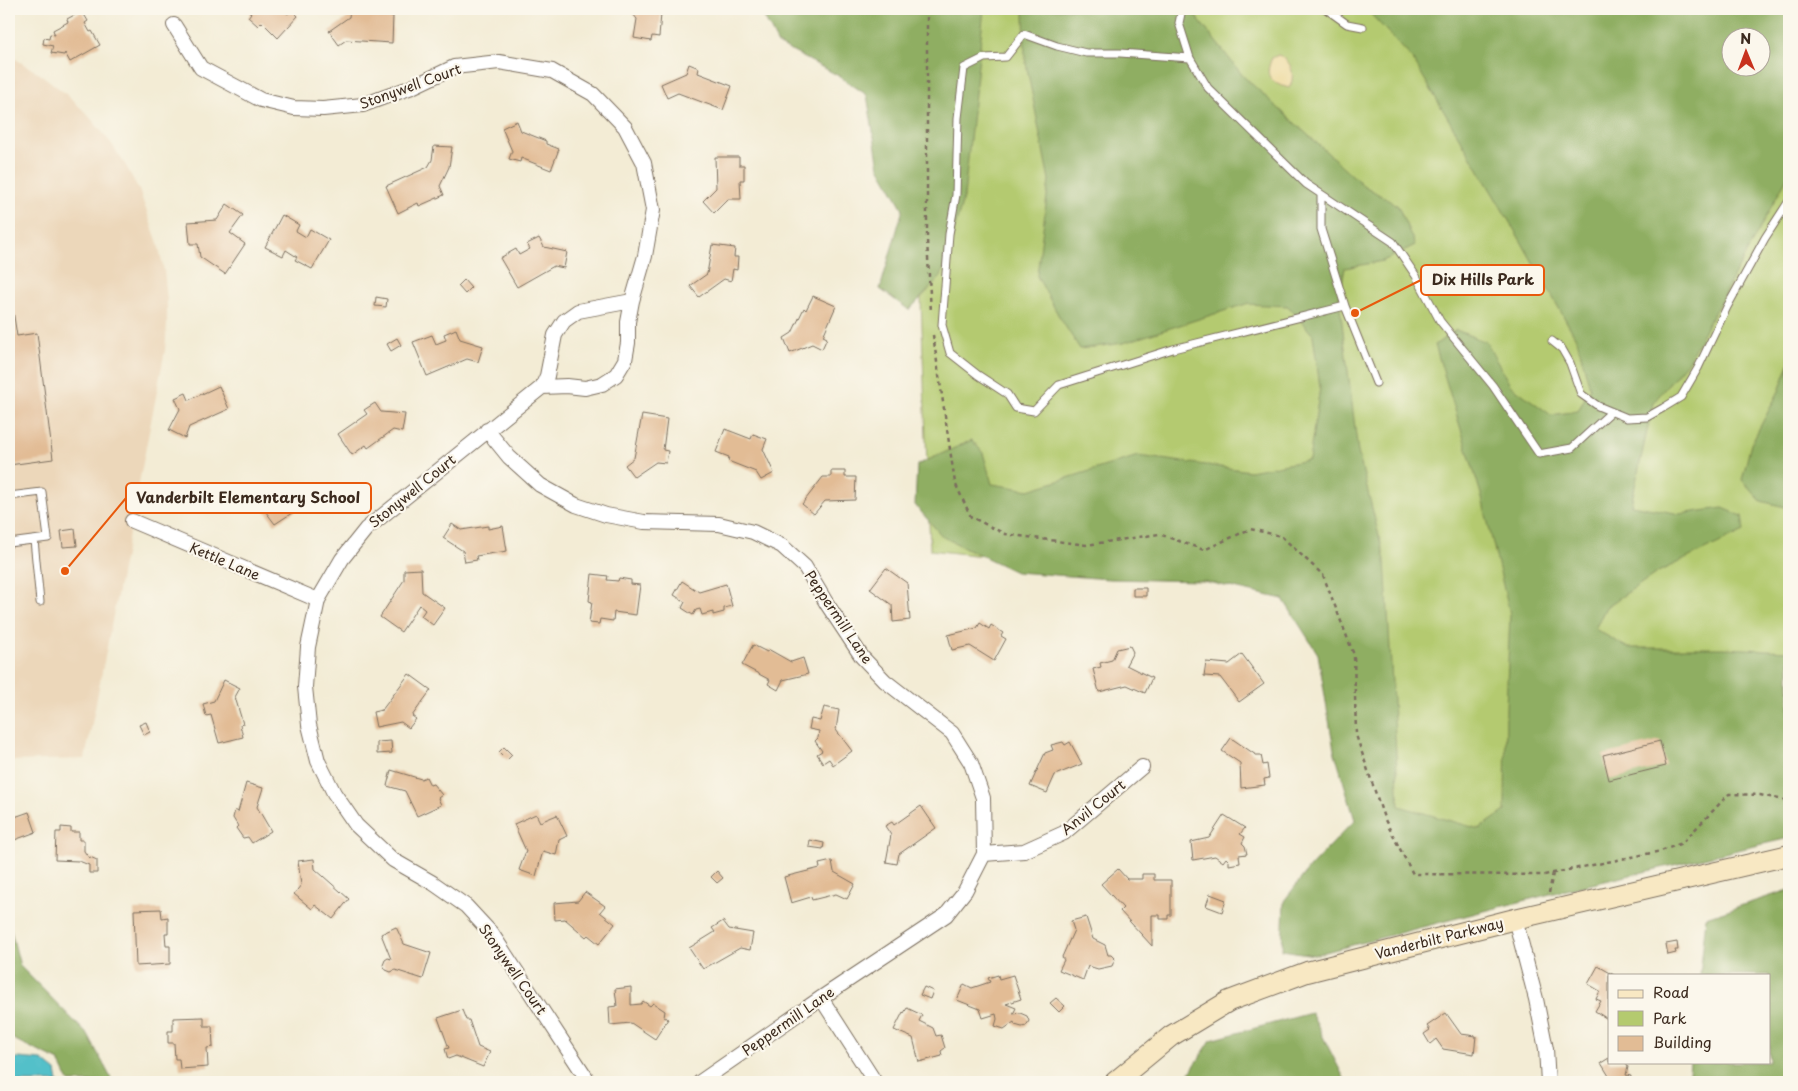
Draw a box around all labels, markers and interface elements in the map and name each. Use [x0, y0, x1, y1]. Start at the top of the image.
north arrow [1720, 28, 1770, 78]
text: N [1740, 28, 1751, 49]
street label: Stonywell Court [356, 58, 464, 114]
callout: Dix Hills Park [1421, 265, 1544, 295]
text: Dix Hills Park [1432, 267, 1534, 290]
street label: Stonywell Court [364, 449, 460, 533]
callout: Vanderbilt Elementary School [126, 483, 371, 513]
text: Vanderbilt Elementary School [136, 485, 360, 508]
street label: Kettle Lane [186, 537, 264, 585]
street label: Peppermill Lane [800, 566, 878, 668]
street label: Anvil Court [1056, 774, 1130, 840]
street label: Vanderbilt Parkway [1373, 912, 1505, 964]
street label: Stonywell Court [474, 919, 552, 1019]
legend [1608, 974, 1770, 1064]
text: Road [1653, 980, 1689, 1003]
street label: Peppermill Lane [738, 981, 839, 1061]
text: Park [1653, 1006, 1687, 1029]
text: Building [1653, 1030, 1712, 1053]

